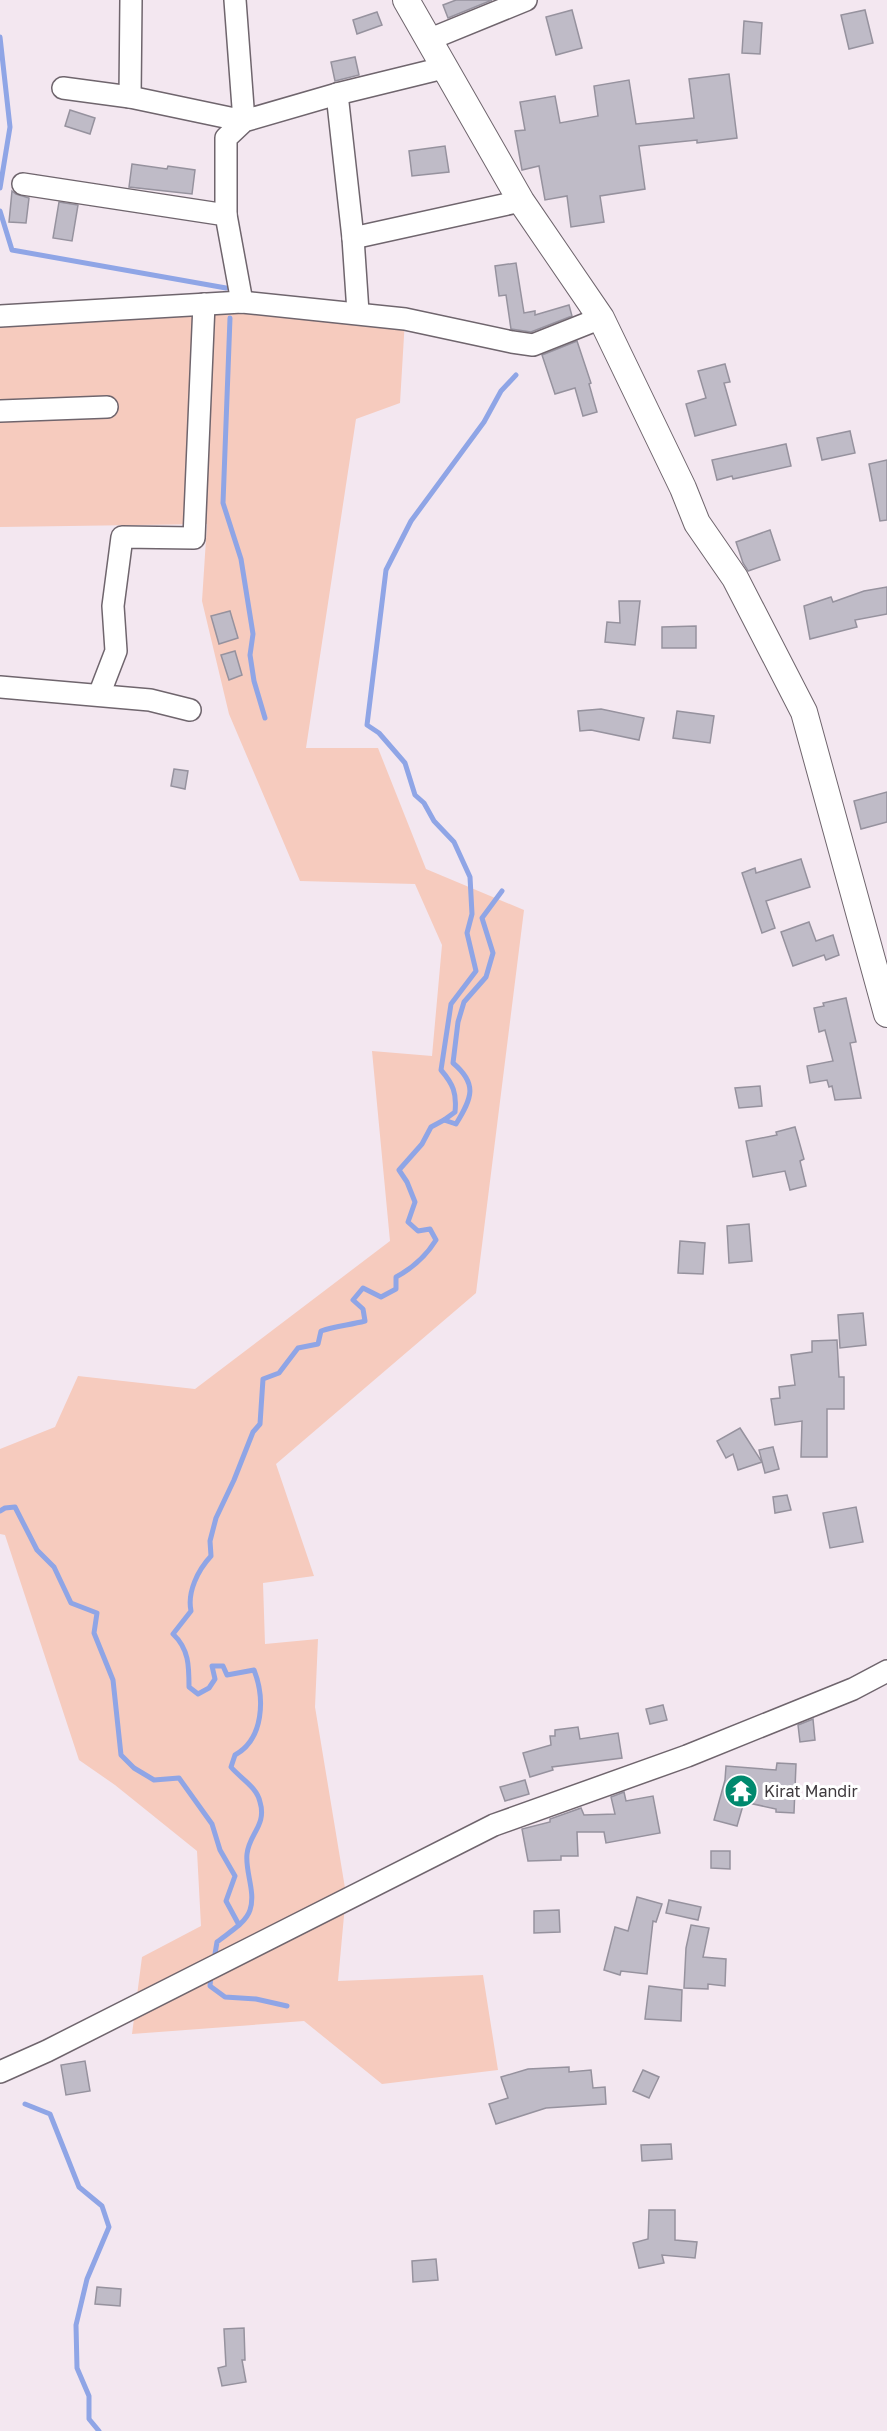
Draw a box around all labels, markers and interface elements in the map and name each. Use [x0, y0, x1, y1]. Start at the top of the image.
temple icon: Kirat Mandir [723, 1773, 759, 1809]
place label: Kirat Mandir [764, 1781, 858, 1801]

